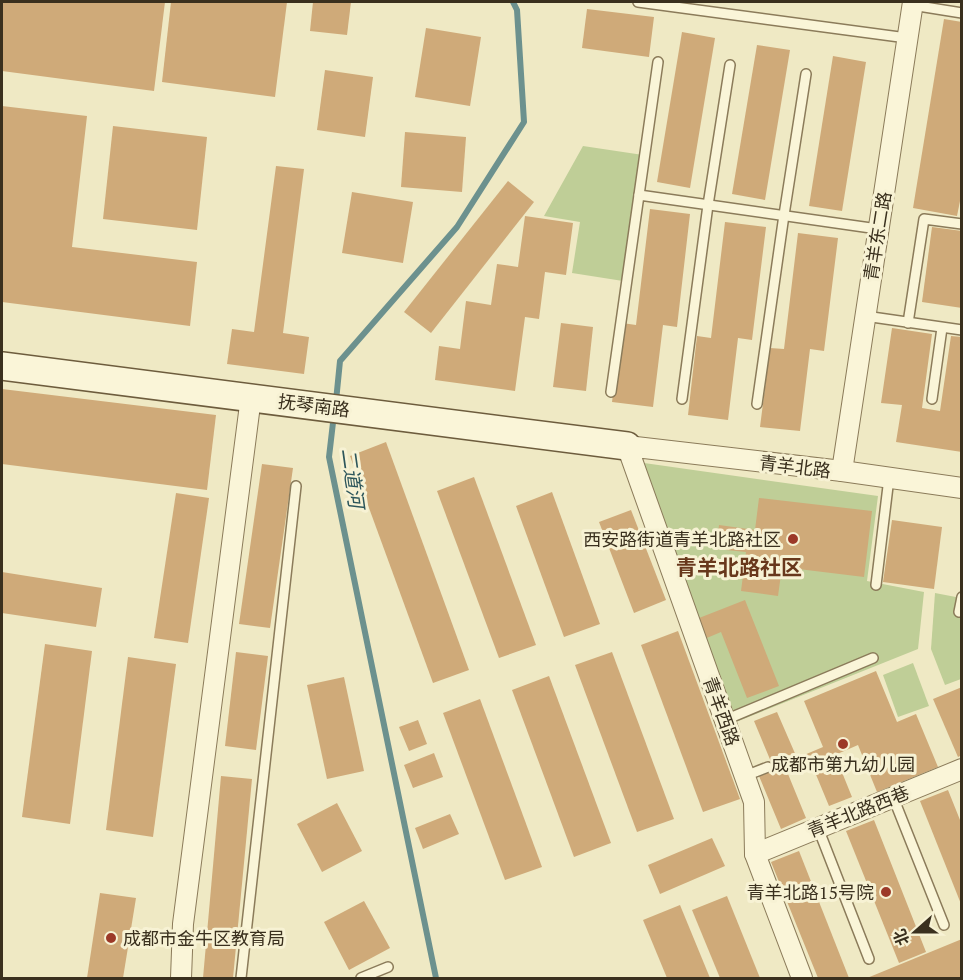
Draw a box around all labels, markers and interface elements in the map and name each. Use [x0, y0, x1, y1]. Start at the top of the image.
street label: 青羊东二路 [858, 190, 896, 282]
street label: 抚琴南路 [277, 389, 351, 421]
water label: 二道河 [335, 446, 371, 514]
street label: 青羊北路 [758, 450, 832, 482]
place label: 西安路街道青羊北路社区 [583, 527, 781, 551]
marker: 西安路街道青羊北路社区 [786, 532, 800, 546]
district label: 青羊北路社区 [676, 553, 802, 581]
street label: 青羊西路 [698, 673, 746, 749]
marker: 成都市第九幼儿园 [836, 737, 850, 751]
place label: 成都市第九幼儿园 [771, 752, 915, 776]
street label: 青羊北路西巷 [803, 780, 913, 842]
place label: 青羊北路15号院 [747, 880, 874, 904]
marker: 青羊北路15号院 [879, 885, 893, 899]
north arrow [885, 902, 945, 962]
place label: 成都市金牛区教育局 [123, 926, 285, 950]
text: 北 [888, 926, 914, 949]
marker: 成都市金牛区教育局 [104, 931, 118, 945]

